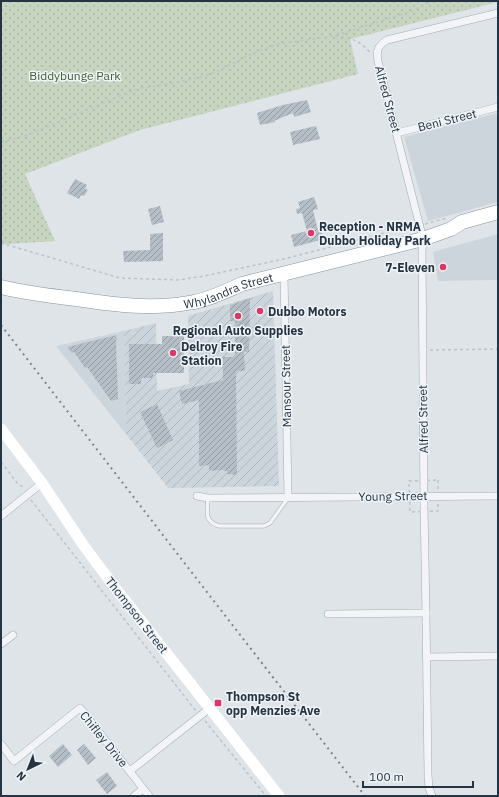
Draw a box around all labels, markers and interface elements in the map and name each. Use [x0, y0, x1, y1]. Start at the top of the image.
street label: Alfred Street [372, 64, 404, 134]
park label: Biddybunge Park [29, 68, 121, 83]
street label: Beni Street [416, 105, 478, 135]
place label: Reception - NRMA Dubbo Holiday Park [319, 219, 431, 248]
marker: Reception - NRMA Dubbo Holiday Park [306, 228, 316, 238]
place label: 7-Eleven [385, 260, 435, 275]
marker: 7-Eleven [438, 262, 448, 272]
street label: Whylandra Street [182, 269, 275, 311]
place label: Dubbo Motors [268, 304, 346, 319]
marker: Dubbo Motors [255, 306, 265, 316]
marker: Regional Auto Supplies [233, 311, 243, 321]
place label: Regional Auto Supplies [173, 323, 303, 338]
place label: Delroy Fire Station [181, 339, 243, 368]
street label: Mansour Street [278, 345, 294, 427]
marker: Delroy Fire Station [168, 348, 178, 358]
street label: Alfred Street [415, 385, 431, 453]
street label: Young Street [358, 488, 428, 504]
street label: Thompson Street [102, 574, 172, 656]
place label: Thompson St opp Menzies Ave [226, 689, 320, 718]
marker: Thompson St opp Menzies Ave [213, 698, 223, 708]
street label: Chifley Drive [77, 708, 131, 770]
north arrow [8, 749, 48, 789]
scale bar [363, 763, 473, 789]
text: N [13, 768, 29, 784]
text: 100 m [369, 769, 404, 784]

